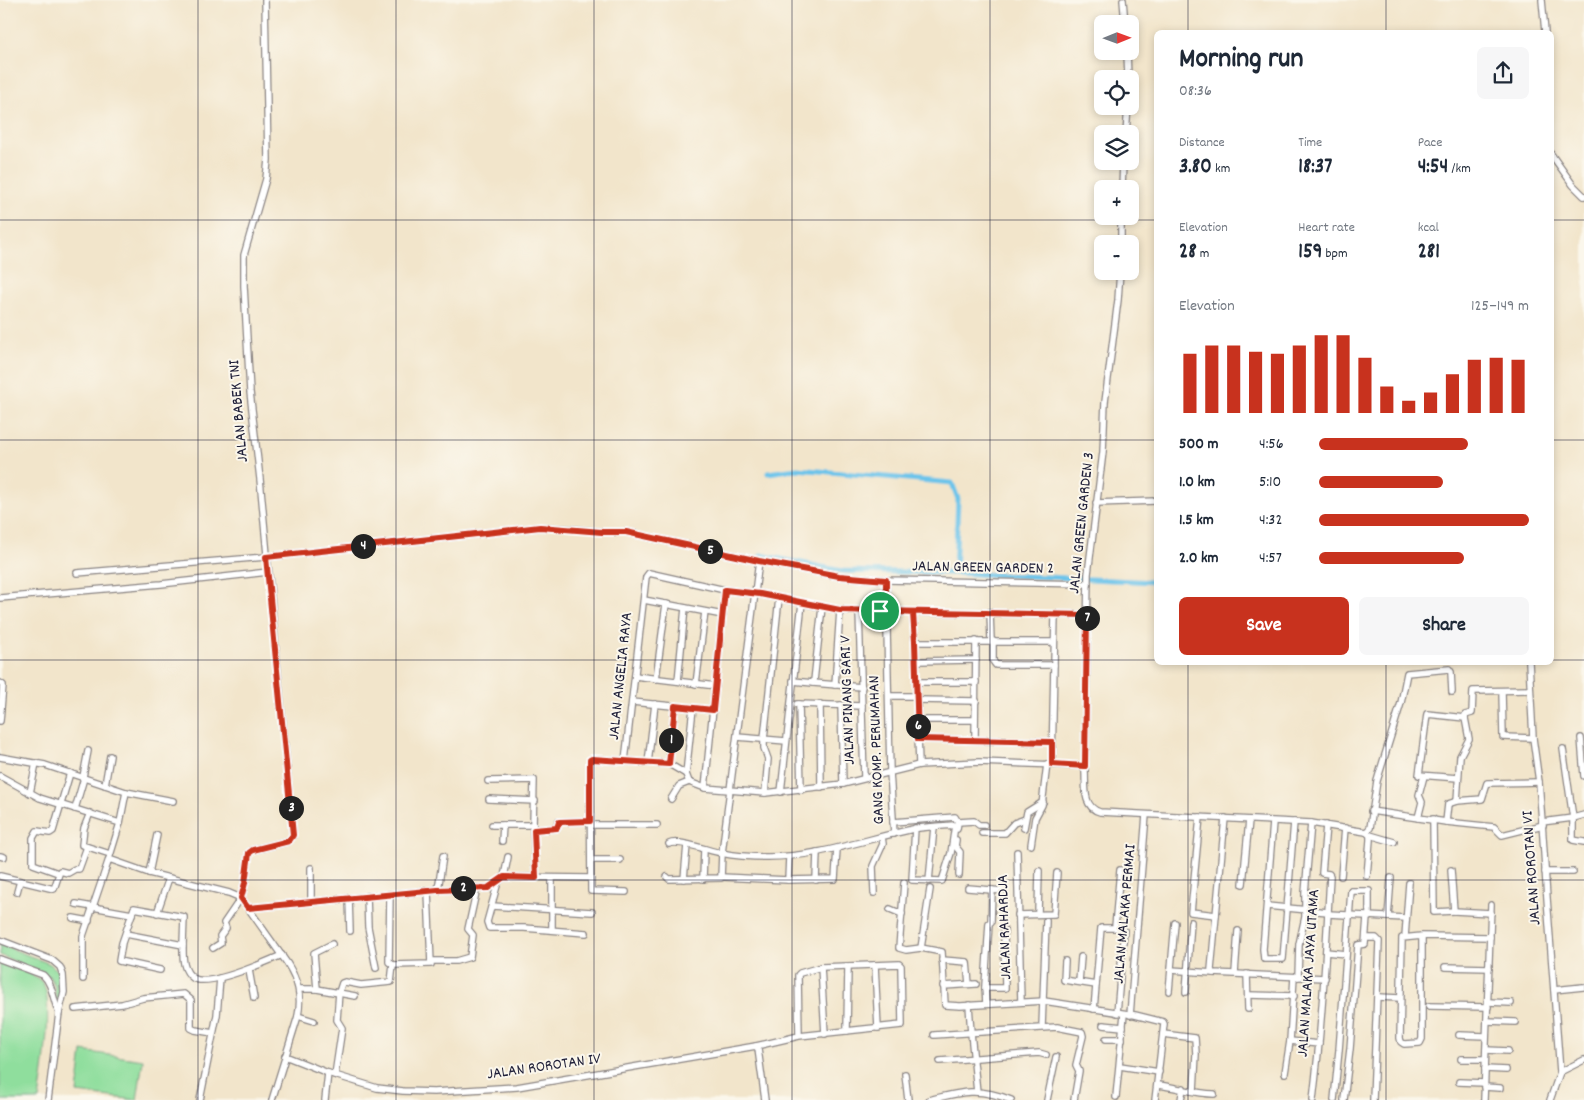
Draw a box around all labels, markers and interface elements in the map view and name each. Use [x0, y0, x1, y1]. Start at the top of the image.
north arrow [1094, 15, 1139, 60]
map controls [1094, 15, 1139, 280]
text: Morning run [1179, 41, 1303, 81]
button: share [1477, 47, 1529, 99]
button: locate [1094, 70, 1139, 115]
text: 08:36 [1179, 80, 1212, 103]
button: layers [1094, 125, 1139, 170]
text: Distance [1179, 133, 1225, 153]
text: Time [1298, 133, 1322, 153]
text: Pace [1418, 133, 1442, 153]
text: 3.80 [1179, 153, 1212, 183]
text: 18:37 [1298, 153, 1332, 183]
text: 4:54 [1418, 153, 1448, 183]
text: km [1212, 159, 1230, 179]
text: /km [1448, 159, 1471, 179]
button: + [1094, 180, 1139, 225]
text: Elevation [1179, 218, 1228, 238]
text: Heart rate [1298, 218, 1355, 238]
text: kcal [1418, 218, 1439, 238]
button: − [1094, 235, 1139, 280]
text: 28 [1179, 238, 1197, 268]
text: 159 [1298, 238, 1322, 268]
text: 281 [1418, 238, 1440, 268]
text: m [1197, 244, 1209, 264]
text: bpm [1322, 244, 1348, 264]
text: Elevation [1179, 295, 1235, 318]
text: 125–149 m [1471, 295, 1529, 318]
street label: JALAN BABEK TNI [223, 359, 255, 463]
text: 500 m [1179, 433, 1219, 456]
text: 4:56 [1259, 433, 1284, 456]
street label: JALAN GREEN GARDEN 3 [1063, 451, 1101, 595]
text: 1.0 km [1179, 471, 1215, 494]
text: 5:10 [1259, 471, 1281, 494]
text: 1.5 km [1179, 509, 1214, 532]
text: 4:32 [1259, 509, 1282, 532]
pin: 4 [350, 534, 376, 558]
text: 4 [361, 536, 366, 556]
pin: 5 [698, 538, 722, 564]
text: 5 [707, 541, 714, 561]
text: 2.0 km [1179, 547, 1219, 570]
text: 4:57 [1259, 547, 1282, 570]
street label: JALAN GREEN GARDEN 2 [912, 555, 1054, 581]
pin [859, 590, 901, 632]
icon: arrive [866, 597, 894, 625]
button: Save [1179, 597, 1349, 655]
button: Share [1359, 597, 1529, 655]
pin: 7 [1074, 606, 1100, 630]
text: 7 [1085, 608, 1090, 628]
street label: JALAN ANGELIA RAYA [603, 611, 639, 741]
street label: JALAN PINANG SARI V [834, 634, 862, 765]
street label: GANG KOMP. PERUMAHAN [863, 675, 891, 825]
pin: 6 [906, 714, 930, 738]
text: 6 [915, 716, 922, 736]
pin: 1 [658, 728, 684, 752]
text: 1 [670, 730, 673, 750]
pin: 3 [278, 796, 304, 820]
text: 3 [288, 798, 295, 818]
street label: JALAN ROROTAN VI [1517, 810, 1547, 926]
street label: JALAN MALAKA PERMAI [1107, 843, 1143, 985]
street label: JALAN RAHARDJA [992, 874, 1018, 980]
pin: 2 [450, 876, 476, 900]
text: 2 [460, 878, 467, 898]
street label: JALAN MALAKA JAYA UTAMA [1292, 888, 1326, 1058]
street label: JALAN ROROTAN IV [486, 1048, 603, 1086]

